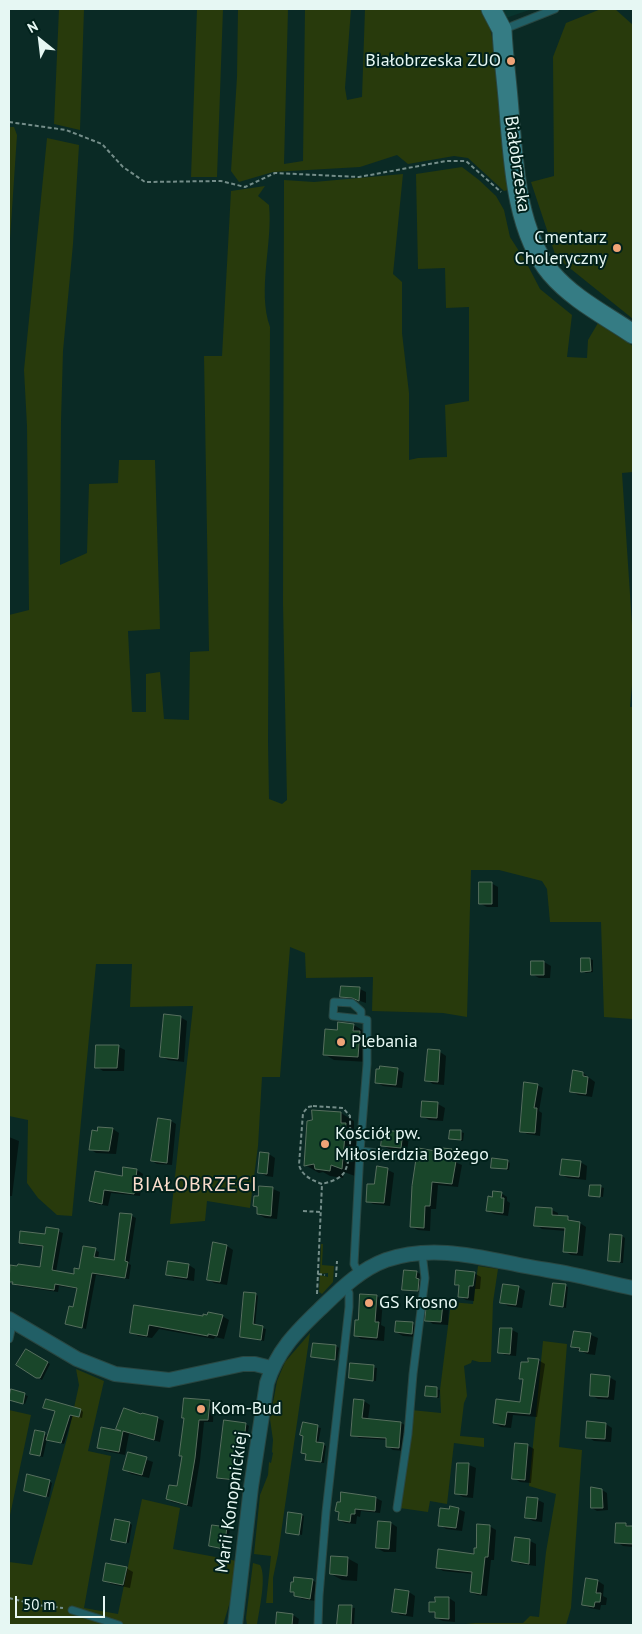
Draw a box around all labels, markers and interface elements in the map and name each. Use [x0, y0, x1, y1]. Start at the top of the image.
north arrow [15, 15, 65, 65]
text: N [24, 17, 41, 37]
place label: Białobrzeska ZUO [365, 50, 501, 72]
marker: Białobrzeska ZUO [505, 55, 517, 67]
street label: Białobrzeska [500, 114, 534, 214]
place label: Cmentarz Choleryczny [514, 227, 607, 270]
marker: Cmentarz Choleryczny [611, 242, 623, 254]
place label: Plebania [351, 1031, 418, 1053]
marker: Plebania [335, 1036, 347, 1048]
place label: Kościół pw. Miłosierdzia Bożego [335, 1123, 489, 1166]
marker: Kościół pw. Miłosierdzia Bożego [319, 1138, 331, 1150]
district label: BIAŁOBRZEGI [131, 1173, 259, 1197]
place label: GS Krosno [379, 1292, 458, 1314]
marker: GS Krosno [363, 1297, 375, 1309]
place label: Kom-Bud [211, 1398, 282, 1420]
marker: Kom-Bud [195, 1403, 207, 1415]
street label: Marii Konopnickiej [211, 1430, 253, 1574]
scale bar [18, 1586, 108, 1618]
text: 50 m [23, 1595, 56, 1614]

